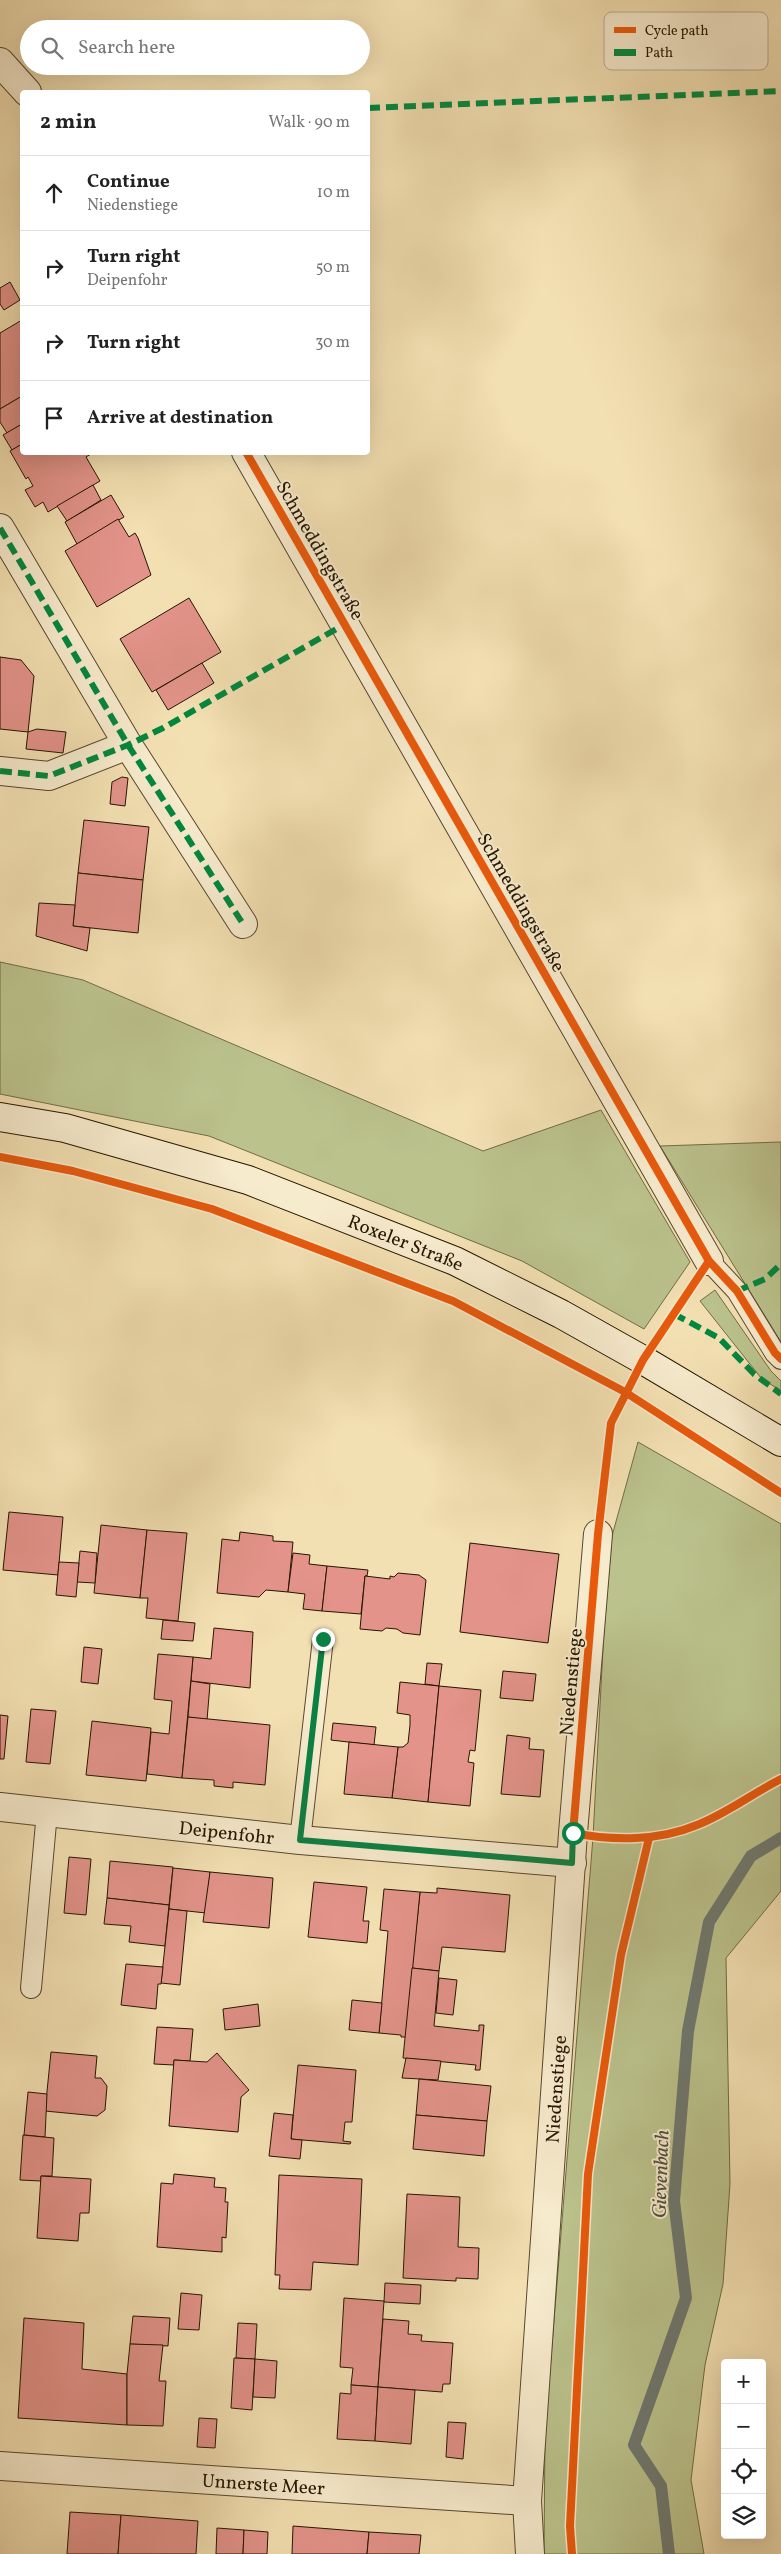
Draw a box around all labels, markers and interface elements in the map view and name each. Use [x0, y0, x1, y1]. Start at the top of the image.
legend [604, 12, 768, 70]
search box [20, 20, 370, 75]
text: Cycle path [645, 22, 709, 41]
icon: search [38, 34, 66, 62]
text: Search here [78, 35, 175, 61]
text: Path [645, 44, 673, 63]
text: 2 min [40, 108, 97, 137]
text: Walk · 90 m [268, 112, 350, 134]
text: Continue [87, 169, 170, 195]
icon: ahead [40, 179, 68, 207]
text: 10 m [317, 182, 350, 204]
text: Niedenstiege [87, 195, 178, 217]
text: Turn right [87, 244, 180, 270]
icon: right [40, 254, 68, 282]
text: 50 m [316, 257, 350, 279]
text: Deipenfohr [87, 270, 167, 292]
icon: right [40, 329, 68, 357]
text: Turn right [87, 330, 180, 356]
text: 30 m [315, 332, 350, 354]
icon: arrive [40, 404, 68, 432]
text: Arrive at destination [87, 405, 273, 431]
street label: Schmeddingstraße [269, 477, 370, 625]
street label: Schmeddingstraße [470, 829, 571, 977]
street label: Roxeler Straße [344, 1209, 468, 1278]
street label: Niedenstiege [554, 1627, 590, 1737]
route end [312, 1628, 335, 1651]
street label: Deipenfohr [177, 1816, 275, 1852]
route start [562, 1822, 585, 1845]
street label: Niedenstiege [541, 2034, 574, 2144]
water label: Gievenbach [646, 2129, 678, 2219]
map controls [721, 2359, 766, 2539]
button: + [721, 2359, 766, 2404]
button: − [721, 2404, 766, 2449]
button: locate [721, 2449, 766, 2494]
street label: Unnerste Meer [201, 2468, 326, 2503]
button: layers [721, 2494, 766, 2539]

